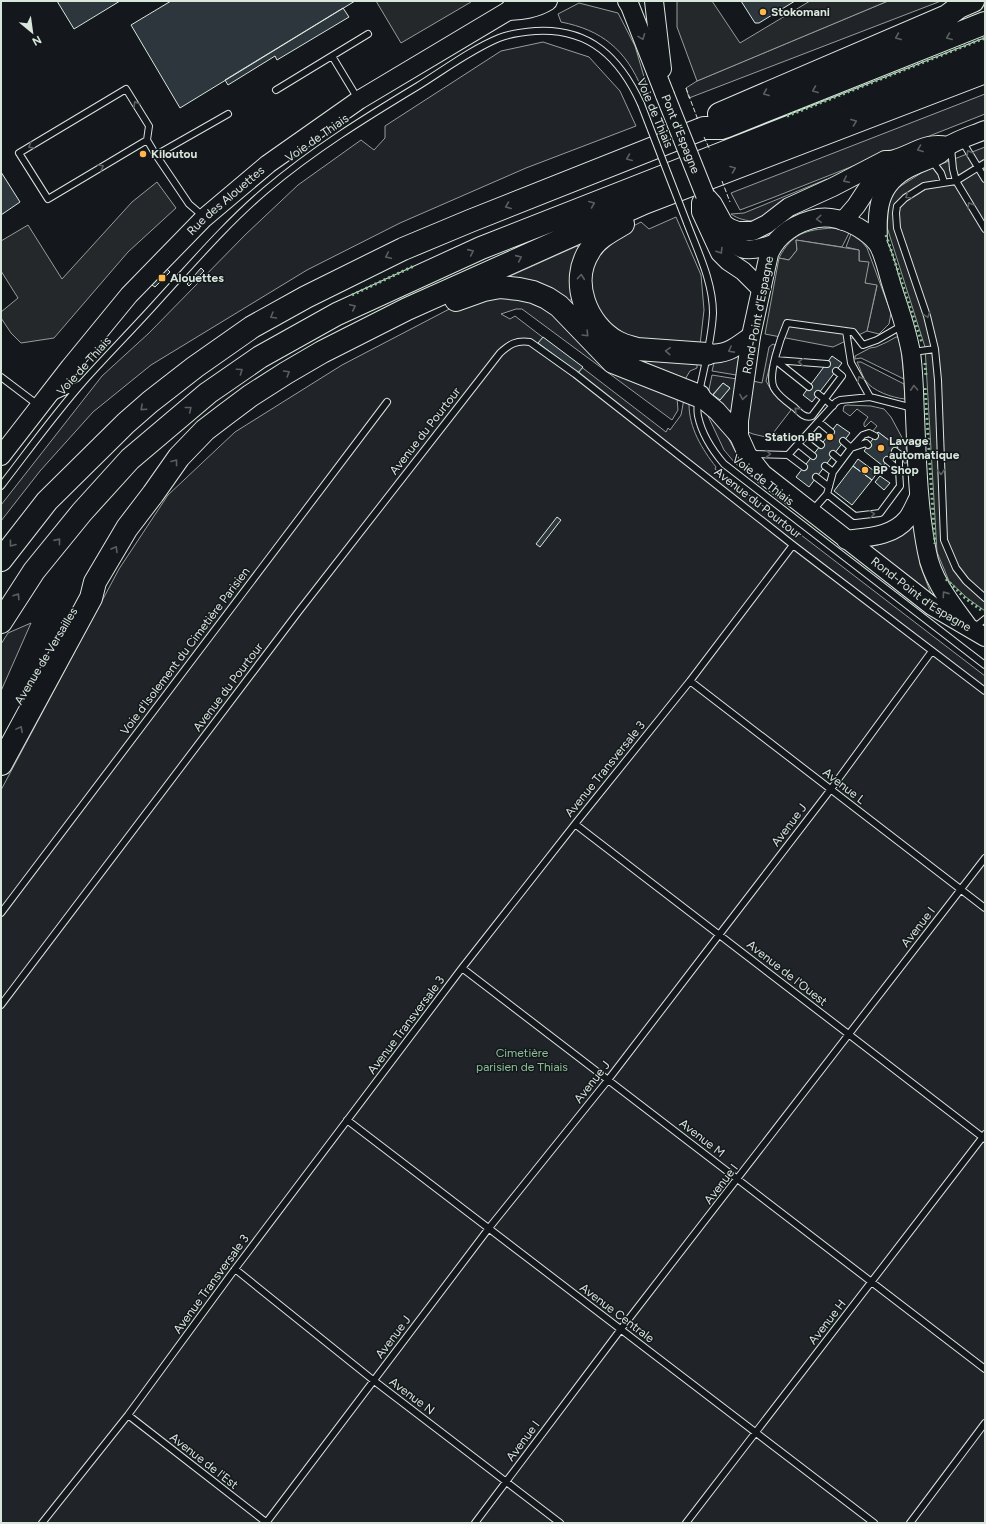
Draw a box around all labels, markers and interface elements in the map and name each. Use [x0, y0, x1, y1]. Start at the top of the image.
place label: Stokomani [771, 5, 830, 19]
marker: Stokomani [758, 7, 768, 17]
north arrow [12, 12, 52, 52]
one-way arrow [895, 32, 902, 40]
one-way arrow [945, 32, 953, 40]
text: N [30, 33, 43, 48]
one-way arrow [638, 33, 646, 40]
street label: Voie de Thiais [634, 76, 676, 150]
one-way arrow [812, 86, 819, 94]
one-way arrow [762, 89, 769, 97]
street label: Pont d'Espagne [659, 93, 703, 176]
one-way arrow [133, 101, 140, 108]
street label: Voie de Thiais [283, 111, 352, 165]
one-way arrow [850, 119, 857, 127]
one-way arrow [28, 141, 35, 149]
one-way arrow [917, 144, 924, 152]
place label: Kiloutou [151, 147, 198, 161]
marker: Kiloutou [138, 149, 148, 159]
one-way arrow [967, 150, 974, 157]
one-way arrow [625, 153, 632, 161]
street label: Rue des Alouettes [184, 163, 268, 238]
one-way arrow [97, 164, 104, 172]
one-way arrow [729, 166, 736, 174]
one-way arrow [843, 175, 850, 183]
one-way arrow [906, 191, 913, 198]
one-way arrow [504, 201, 511, 209]
one-way arrow [588, 201, 595, 209]
one-way arrow [968, 202, 975, 209]
one-way arrow [816, 214, 822, 223]
one-way arrow [715, 247, 723, 254]
one-way arrow [468, 249, 475, 257]
one-way arrow [385, 251, 393, 259]
one-way arrow [515, 255, 523, 263]
street label: Rond-Point d'Espagne [740, 255, 776, 375]
place label: Alouettes [170, 271, 224, 285]
marker: Alouettes [157, 273, 167, 283]
one-way arrow [576, 274, 585, 280]
one-way arrow [349, 304, 356, 312]
one-way arrow [270, 311, 277, 318]
one-way arrow [922, 312, 931, 319]
one-way arrow [582, 329, 589, 337]
street label: Voie de Thiais [54, 333, 114, 398]
one-way arrow [727, 345, 735, 352]
one-way arrow [665, 347, 671, 356]
one-way arrow [798, 357, 804, 366]
one-way arrow [236, 368, 243, 376]
one-way arrow [283, 370, 290, 377]
one-way arrow [858, 376, 865, 383]
street label: Avenue du Pourtour [387, 385, 463, 477]
one-way arrow [910, 385, 918, 391]
one-way arrow [739, 394, 748, 400]
one-way arrow [140, 404, 147, 411]
one-way arrow [184, 406, 191, 413]
one-way arrow [794, 407, 802, 414]
place label: Station BP [764, 430, 823, 444]
marker: Station BP [825, 432, 835, 442]
place label: Lavage automatique [889, 434, 960, 462]
marker: Lavage automatique [876, 443, 886, 453]
one-way arrow [765, 450, 771, 458]
street label: Voie de Thiais [729, 452, 797, 509]
one-way arrow [171, 459, 178, 466]
place label: BP Shop [873, 463, 919, 477]
street label: Avenue du Pourtour [712, 465, 804, 541]
marker: BP Shop [860, 465, 870, 475]
one-way arrow [937, 469, 946, 475]
one-way arrow [868, 510, 875, 519]
one-way arrow [54, 538, 61, 545]
one-way arrow [10, 539, 17, 546]
one-way arrow [110, 546, 117, 553]
street label: Rond-Point d'Espagne [868, 554, 974, 635]
street label: Voie d'Isolement du Cimetière Parisien [117, 564, 253, 738]
one-way arrow [943, 591, 950, 598]
one-way arrow [13, 593, 20, 600]
street label: Avenue de Versailles [12, 605, 81, 707]
street label: Avenue du Pourtour [190, 640, 266, 734]
street label: Avenue Transversale 3 [562, 718, 648, 820]
one-way arrow [15, 726, 22, 734]
street label: Avenue L [820, 765, 869, 807]
street label: Avenue J [768, 801, 810, 849]
street label: Avenue I [898, 904, 938, 950]
street label: Avenue de l'Ouest [744, 937, 830, 1009]
street label: Avenue Transversale 3 [365, 973, 447, 1077]
park label: Cimetière parisien de Thiais [476, 1046, 568, 1074]
street label: Avenue J [571, 1058, 613, 1106]
street label: Avenue M [677, 1116, 727, 1160]
street label: Avenue I [701, 1161, 741, 1207]
street label: Avenue Transversale 3 [170, 1232, 252, 1336]
street label: Avenue Centrale [577, 1281, 657, 1346]
street label: Avenue H [805, 1297, 849, 1347]
street label: Avenue J [372, 1313, 414, 1361]
street label: Avenue N [387, 1375, 437, 1417]
street label: Avenue I [503, 1418, 543, 1464]
street label: Avenue de l'Est [167, 1430, 241, 1492]

